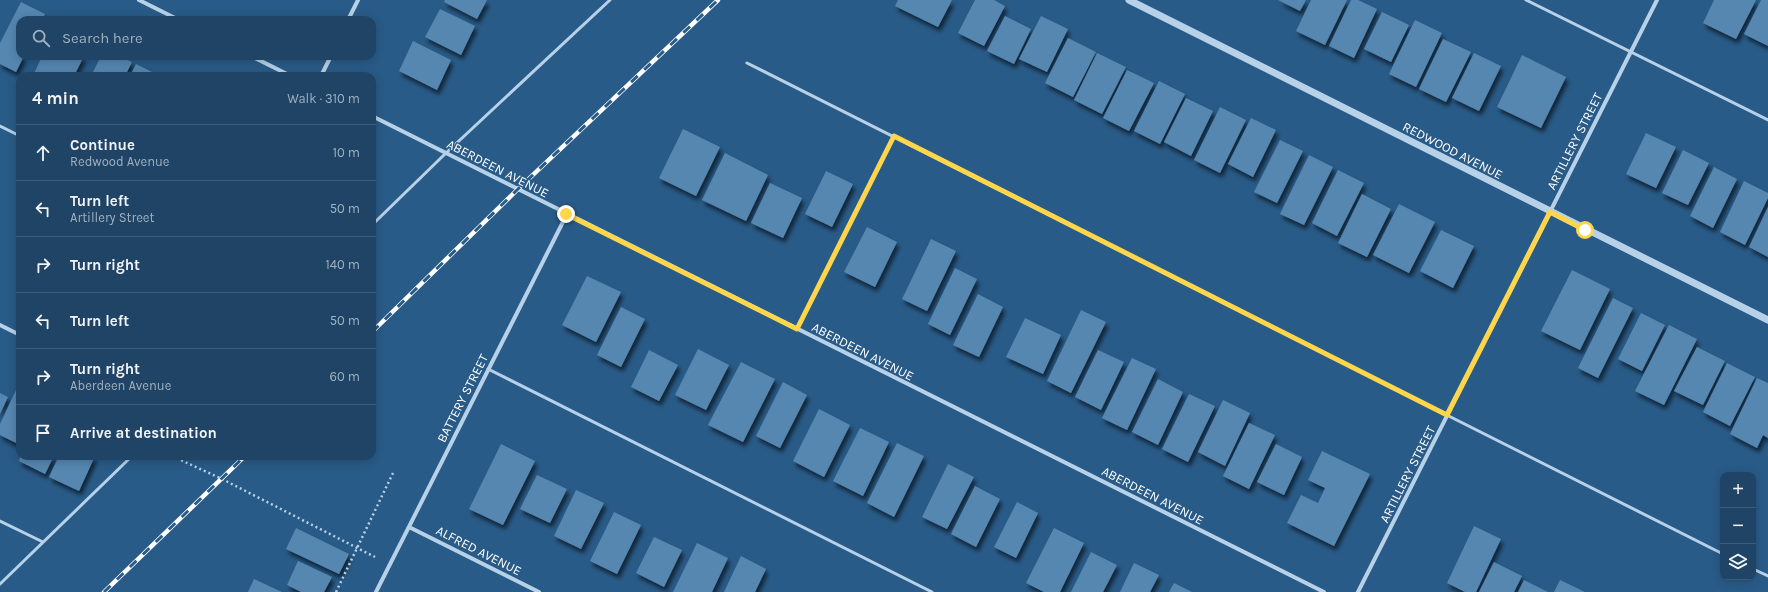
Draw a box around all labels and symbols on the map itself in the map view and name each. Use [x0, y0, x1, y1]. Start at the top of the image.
street label: ARTILLERY STREET [1544, 90, 1606, 192]
street label: REDWOOD AVENUE [1400, 119, 1505, 182]
street label: ABERDEEN AVENUE [444, 136, 551, 201]
route end [557, 205, 575, 223]
route start [1576, 221, 1594, 239]
street label: ABERDEEN AVENUE [809, 319, 916, 384]
street label: BATTERY STREET [434, 351, 491, 445]
street label: ARTILLERY STREET [1377, 423, 1439, 525]
street label: ABERDEEN AVENUE [1099, 463, 1206, 528]
street label: ALFRED AVENUE [434, 522, 524, 578]

